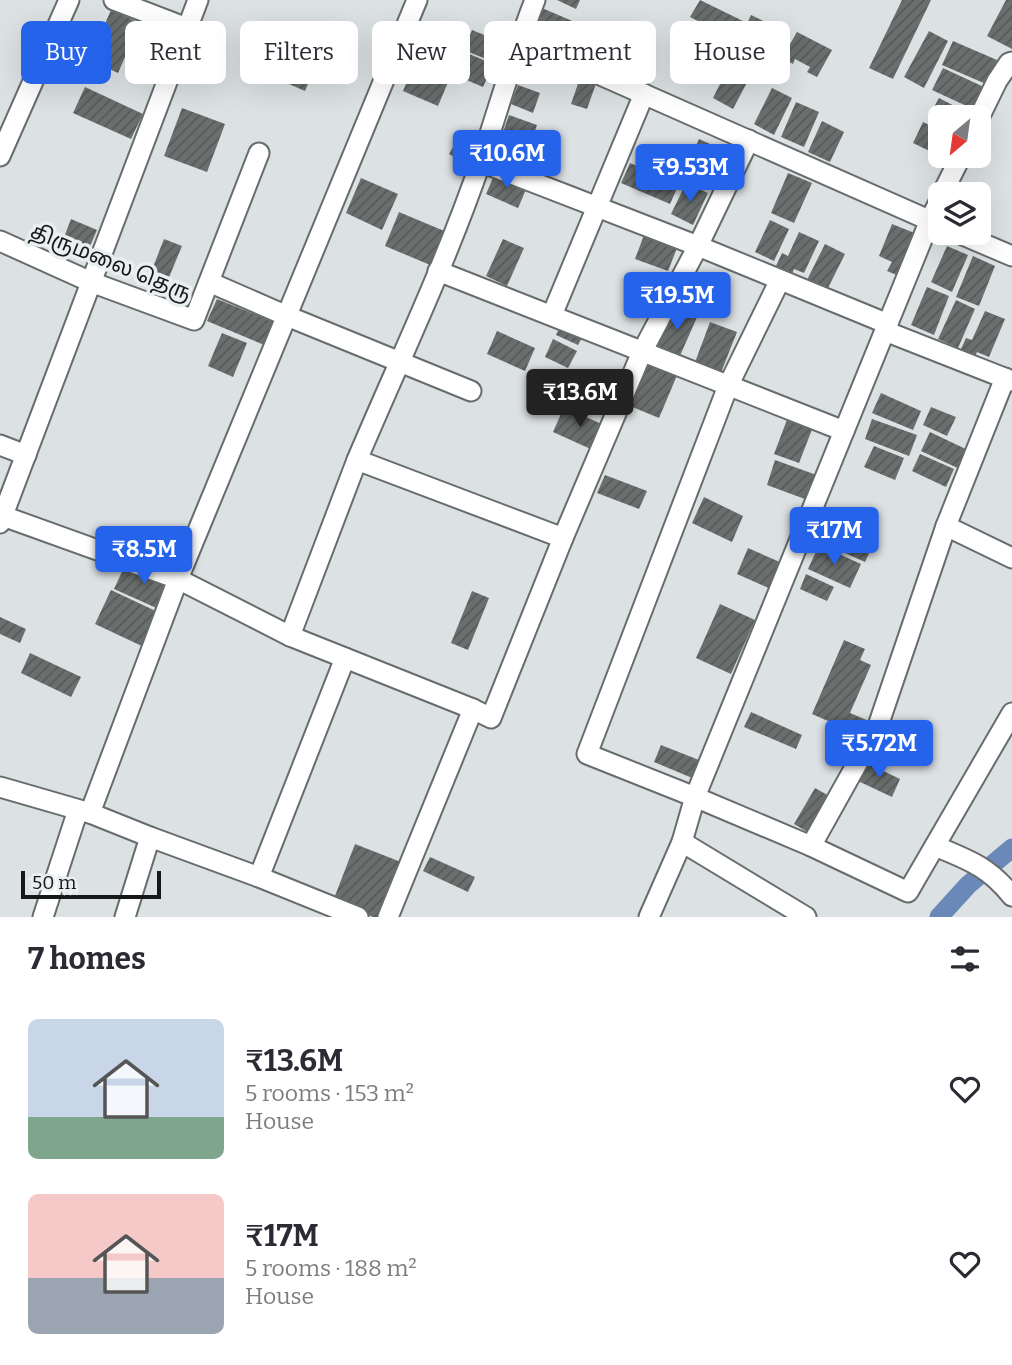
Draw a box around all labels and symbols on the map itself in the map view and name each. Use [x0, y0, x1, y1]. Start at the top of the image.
north arrow [928, 105, 990, 168]
pin: ₹10.6M [450, 130, 564, 190]
pin: ₹9.53M [633, 144, 747, 204]
street label: திருமலை தெரு [26, 218, 195, 307]
pin: ₹19.5M [620, 272, 734, 332]
pin: ₹13.6M [523, 370, 637, 429]
pin: ₹17M [793, 508, 875, 567]
pin: ₹8.5M [95, 526, 193, 586]
pin: ₹5.72M [822, 720, 936, 780]
scale bar [21, 868, 161, 900]

